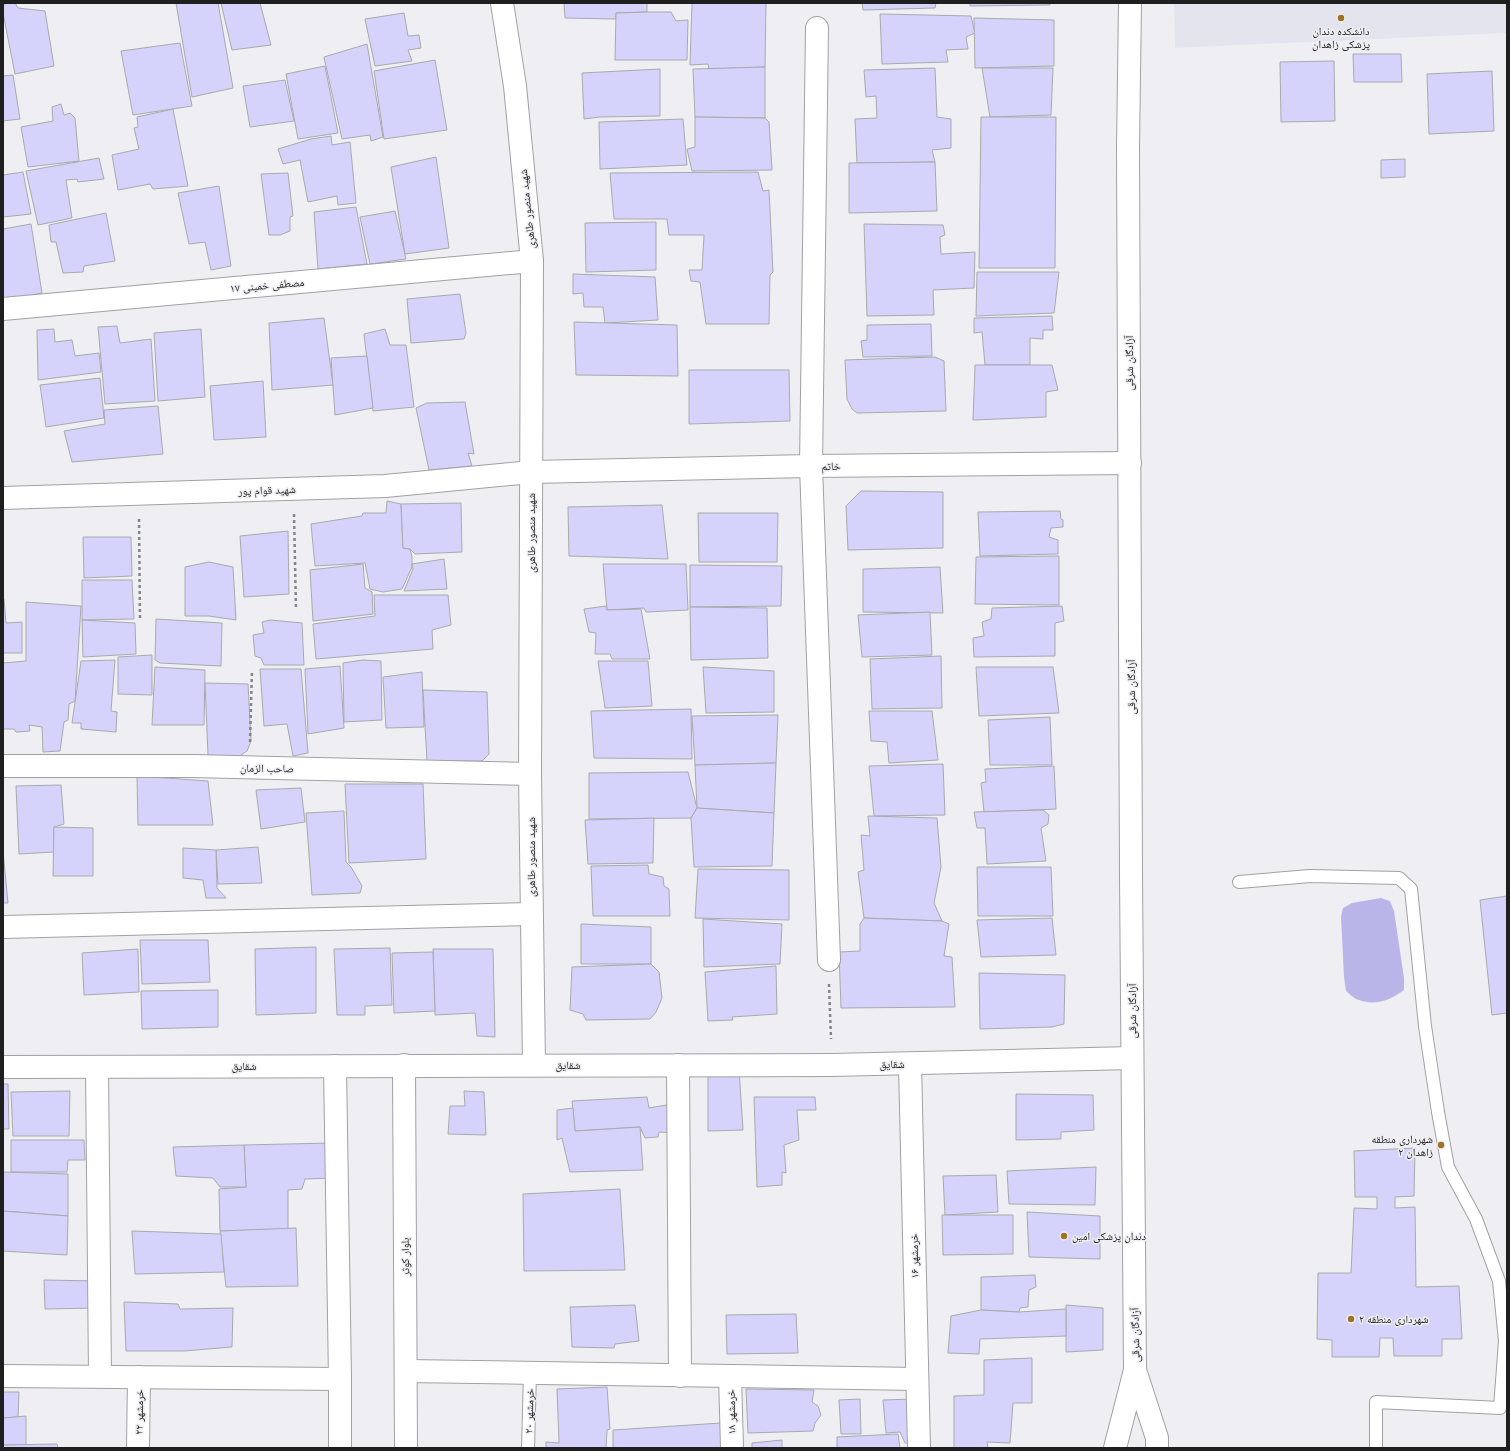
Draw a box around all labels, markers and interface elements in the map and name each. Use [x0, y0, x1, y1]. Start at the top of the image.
marker: دانشکده دندان پزشکی زاهدان [1336, 13, 1346, 23]
place label: دانشکده دندان پزشکی زاهدان [1312, 25, 1370, 51]
street label: شهید منصور طاهری [517, 169, 538, 249]
street label: مصطفی خمینی ۱۷ [229, 276, 305, 295]
street label: آزادگان شرقی [1123, 335, 1136, 390]
street label: خاتم [821, 460, 841, 474]
street label: شهید قوام پور [237, 483, 296, 498]
street label: شهید منصور طاهری [525, 493, 538, 573]
street label: آزادگان شرقی [1125, 659, 1138, 714]
street label: صاحب الزمان [240, 762, 294, 775]
street label: شهید منصور طاهری [525, 817, 538, 897]
street label: آزادگان شرقی [1126, 983, 1139, 1038]
street label: شقایق [879, 1058, 905, 1071]
street label: شقایق [555, 1059, 581, 1072]
street label: شقایق [231, 1060, 257, 1073]
place label: شهرداری منطقه ۲ زاهدان [1371, 1133, 1433, 1159]
marker: شهرداری منطقه ۲ زاهدان [1436, 1140, 1446, 1150]
place label: دندان پزشکی امین [1072, 1230, 1147, 1243]
marker: دندان پزشکی امین [1059, 1231, 1069, 1241]
street label: خرمشهر ۱۶ [908, 1233, 920, 1279]
street label: بلوار کوثر [399, 1238, 412, 1277]
street label: آزادگان شرقی [1129, 1307, 1142, 1362]
place label: شهرداری منطقه ۲ [1359, 1313, 1429, 1326]
marker: شهرداری منطقه ۲ [1346, 1314, 1356, 1324]
street label: خرمشهر ۲۰ [522, 1388, 536, 1434]
street label: خرمشهر ۲۲ [133, 1389, 145, 1435]
street label: خرمشهر ۱۸ [725, 1389, 737, 1435]

